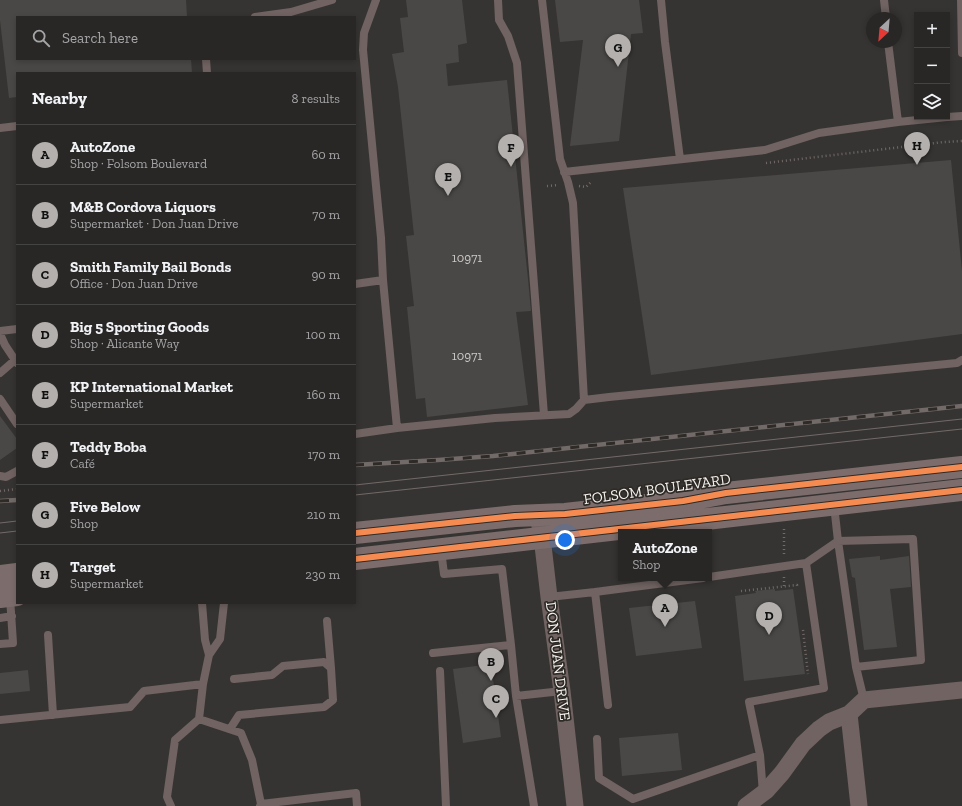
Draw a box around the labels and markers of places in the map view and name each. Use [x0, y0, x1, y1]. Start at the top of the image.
pin: G [605, 34, 631, 67]
pin: H [904, 132, 930, 165]
pin: F [498, 134, 524, 167]
pin: E [435, 163, 461, 196]
pin: A [652, 594, 678, 627]
pin: D [756, 602, 782, 635]
pin: B [478, 648, 504, 681]
pin: C [483, 685, 509, 718]

